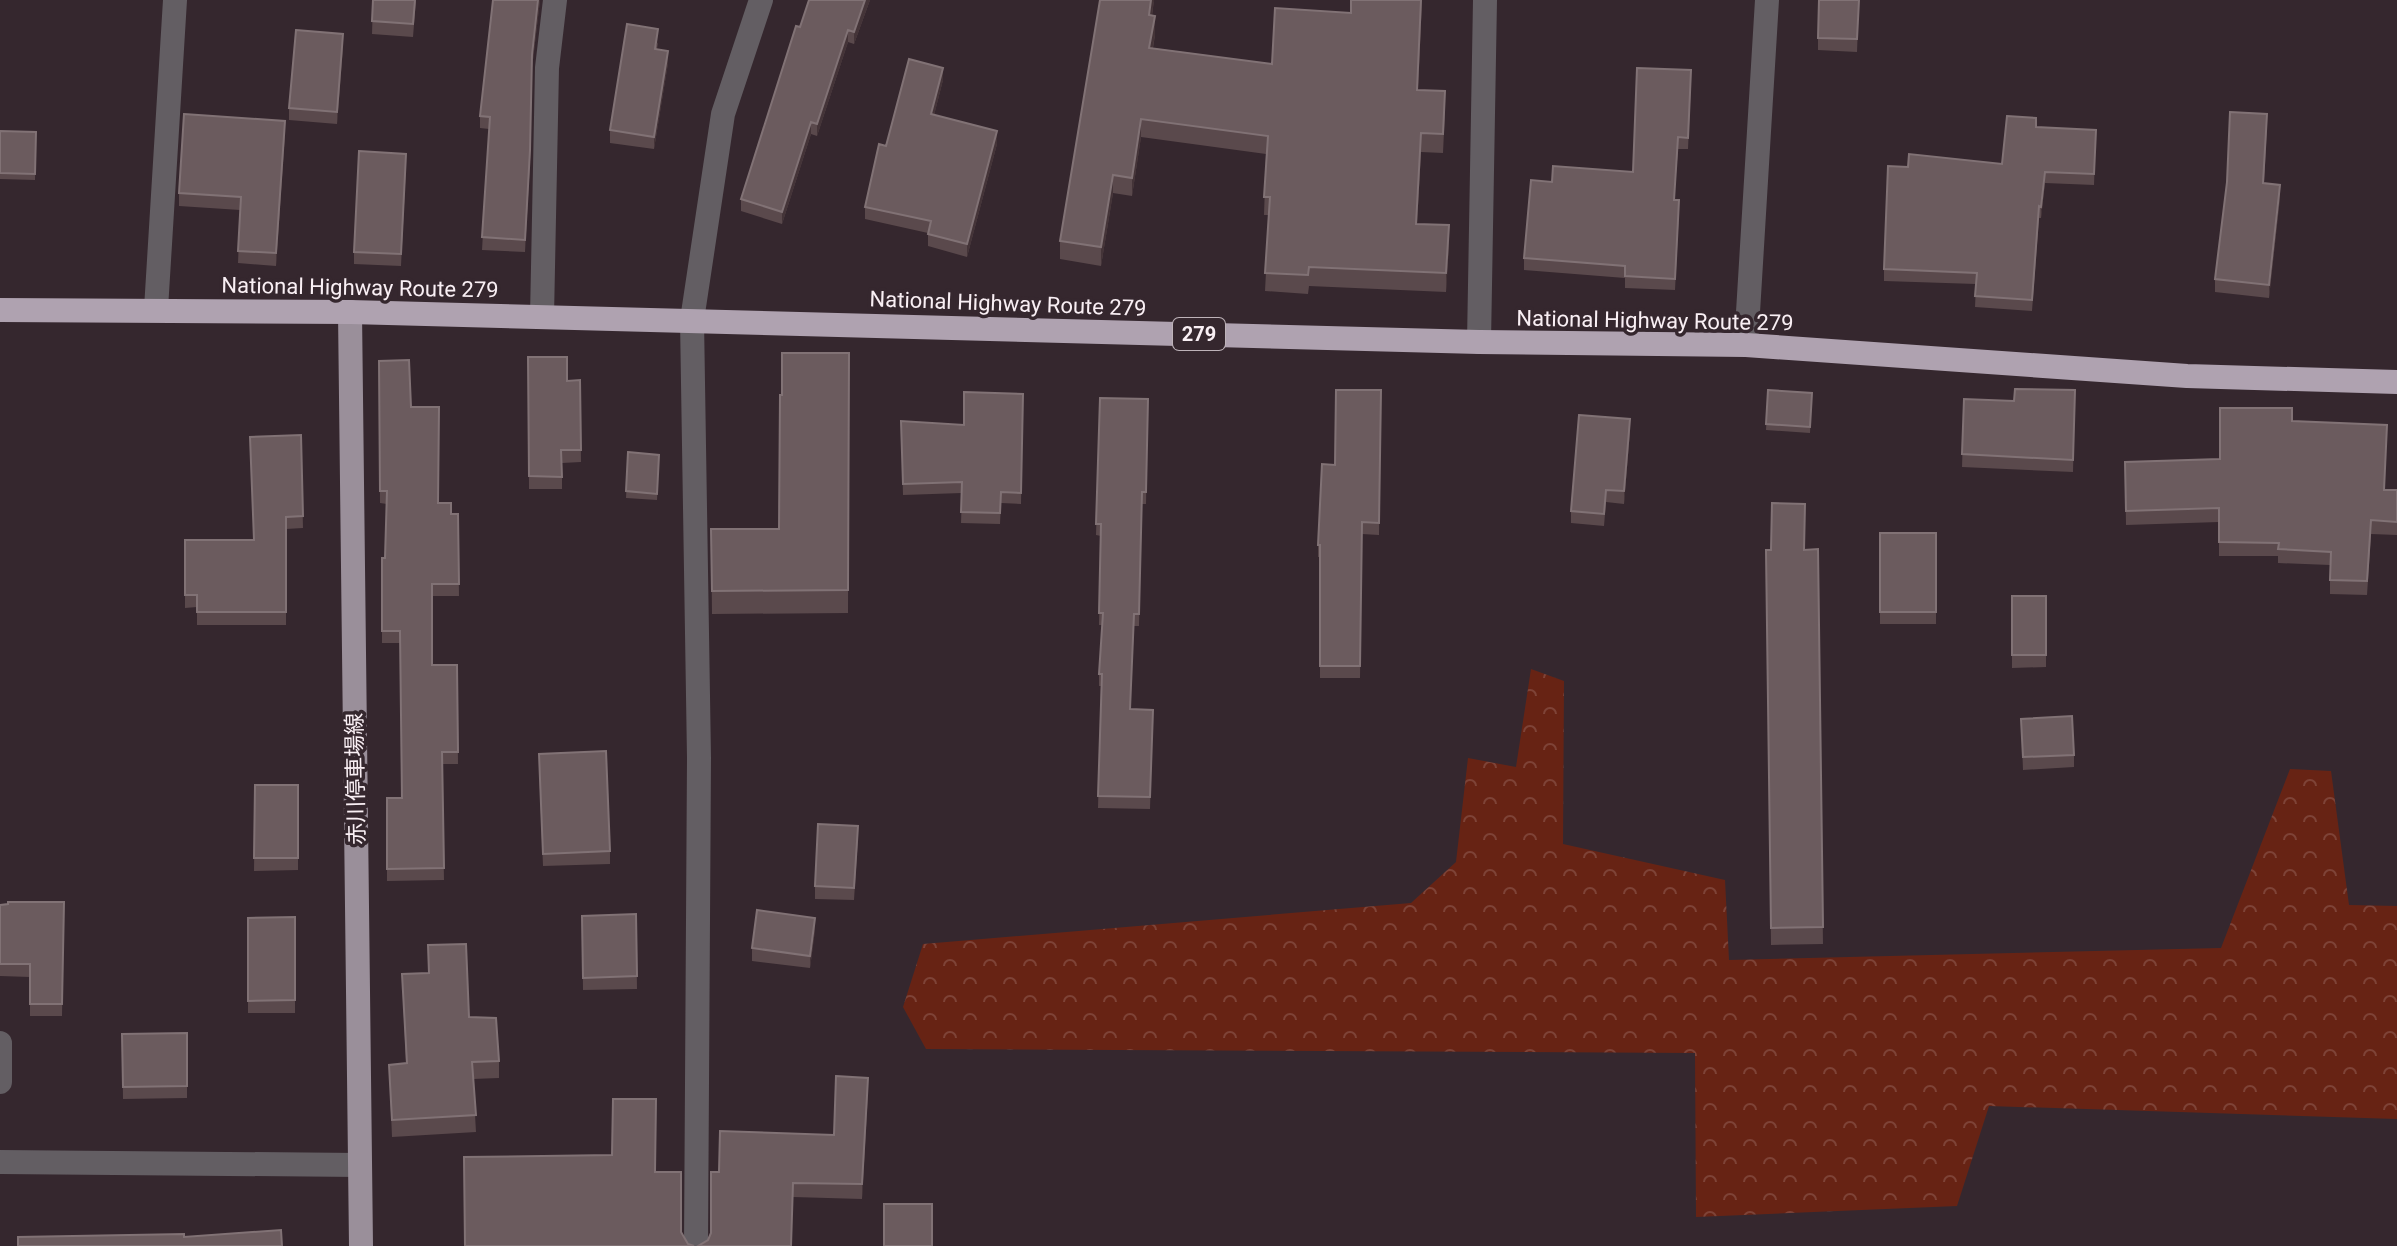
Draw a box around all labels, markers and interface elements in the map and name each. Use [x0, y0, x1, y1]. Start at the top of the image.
street label: National Highway Route 279 [221, 273, 499, 302]
street label: National Highway Route 279 [869, 286, 1147, 321]
street label: National Highway Route 279 [1516, 306, 1794, 335]
road number: 279 [1173, 318, 1225, 350]
street label: 赤川停車場線 [342, 713, 369, 845]

